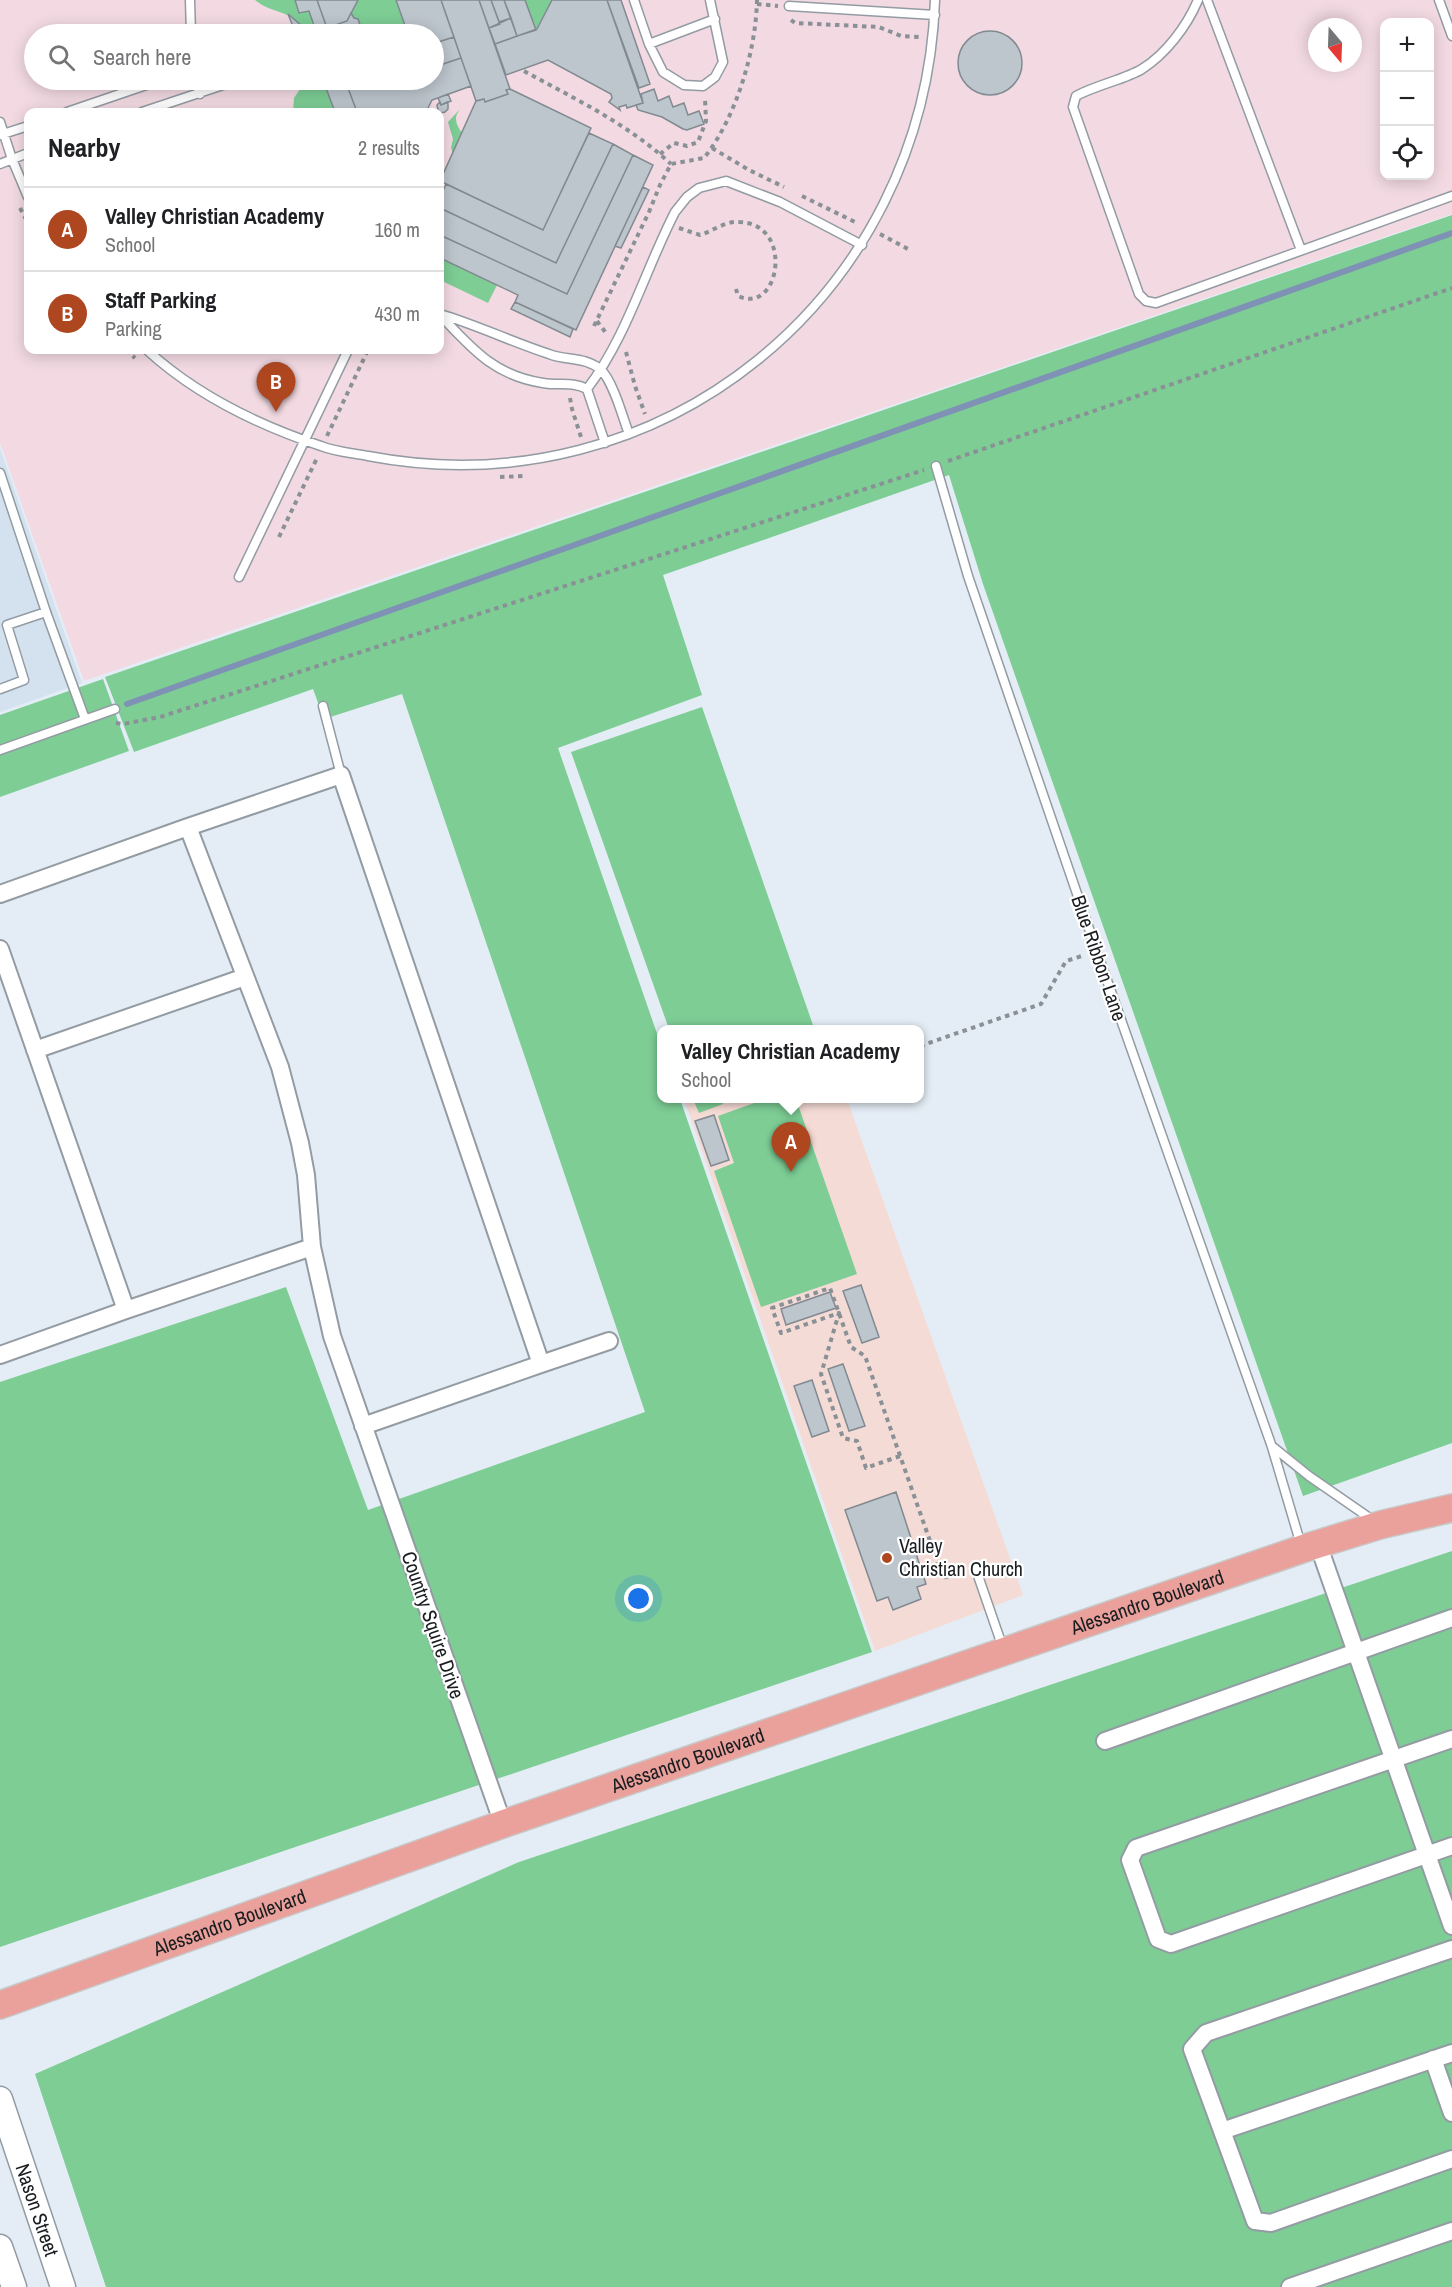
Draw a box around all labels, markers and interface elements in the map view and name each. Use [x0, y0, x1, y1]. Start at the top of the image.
north arrow [1308, 18, 1362, 72]
map controls [1380, 18, 1434, 180]
button: + [1380, 18, 1434, 72]
search box [24, 24, 444, 90]
icon: search [45, 41, 78, 74]
text: Search here [93, 42, 191, 72]
button: − [1380, 72, 1434, 126]
button: locate [1380, 126, 1434, 180]
text: Nearby [48, 130, 120, 165]
text: 2 results [358, 134, 420, 161]
text: Valley Christian Academy [105, 201, 324, 231]
text: A [62, 216, 73, 243]
text: 160 m [374, 216, 420, 243]
text: School [105, 231, 155, 258]
text: Staff Parking [105, 285, 216, 315]
text: B [62, 300, 73, 327]
text: 430 m [374, 300, 420, 327]
text: Parking [105, 315, 162, 342]
pin: B [256, 362, 296, 412]
street label: Blue Ribbon Lane [1065, 891, 1134, 1024]
popup [657, 1025, 924, 1103]
text: Valley Christian Academy [681, 1036, 900, 1066]
text: School [681, 1066, 731, 1093]
pin: A [772, 1122, 810, 1172]
place label: Valley Christian Church [899, 1532, 1023, 1582]
street label: Country Squire Drive [396, 1548, 471, 1702]
marker: Valley Christian Church [880, 1551, 894, 1565]
street label: Alessandro Boulevard [1066, 1563, 1227, 1641]
your location [624, 1584, 653, 1613]
street label: Alessandro Boulevard [606, 1721, 768, 1799]
street label: Alessandro Boulevard [148, 1882, 310, 1962]
street label: Nason Street [10, 2160, 66, 2260]

